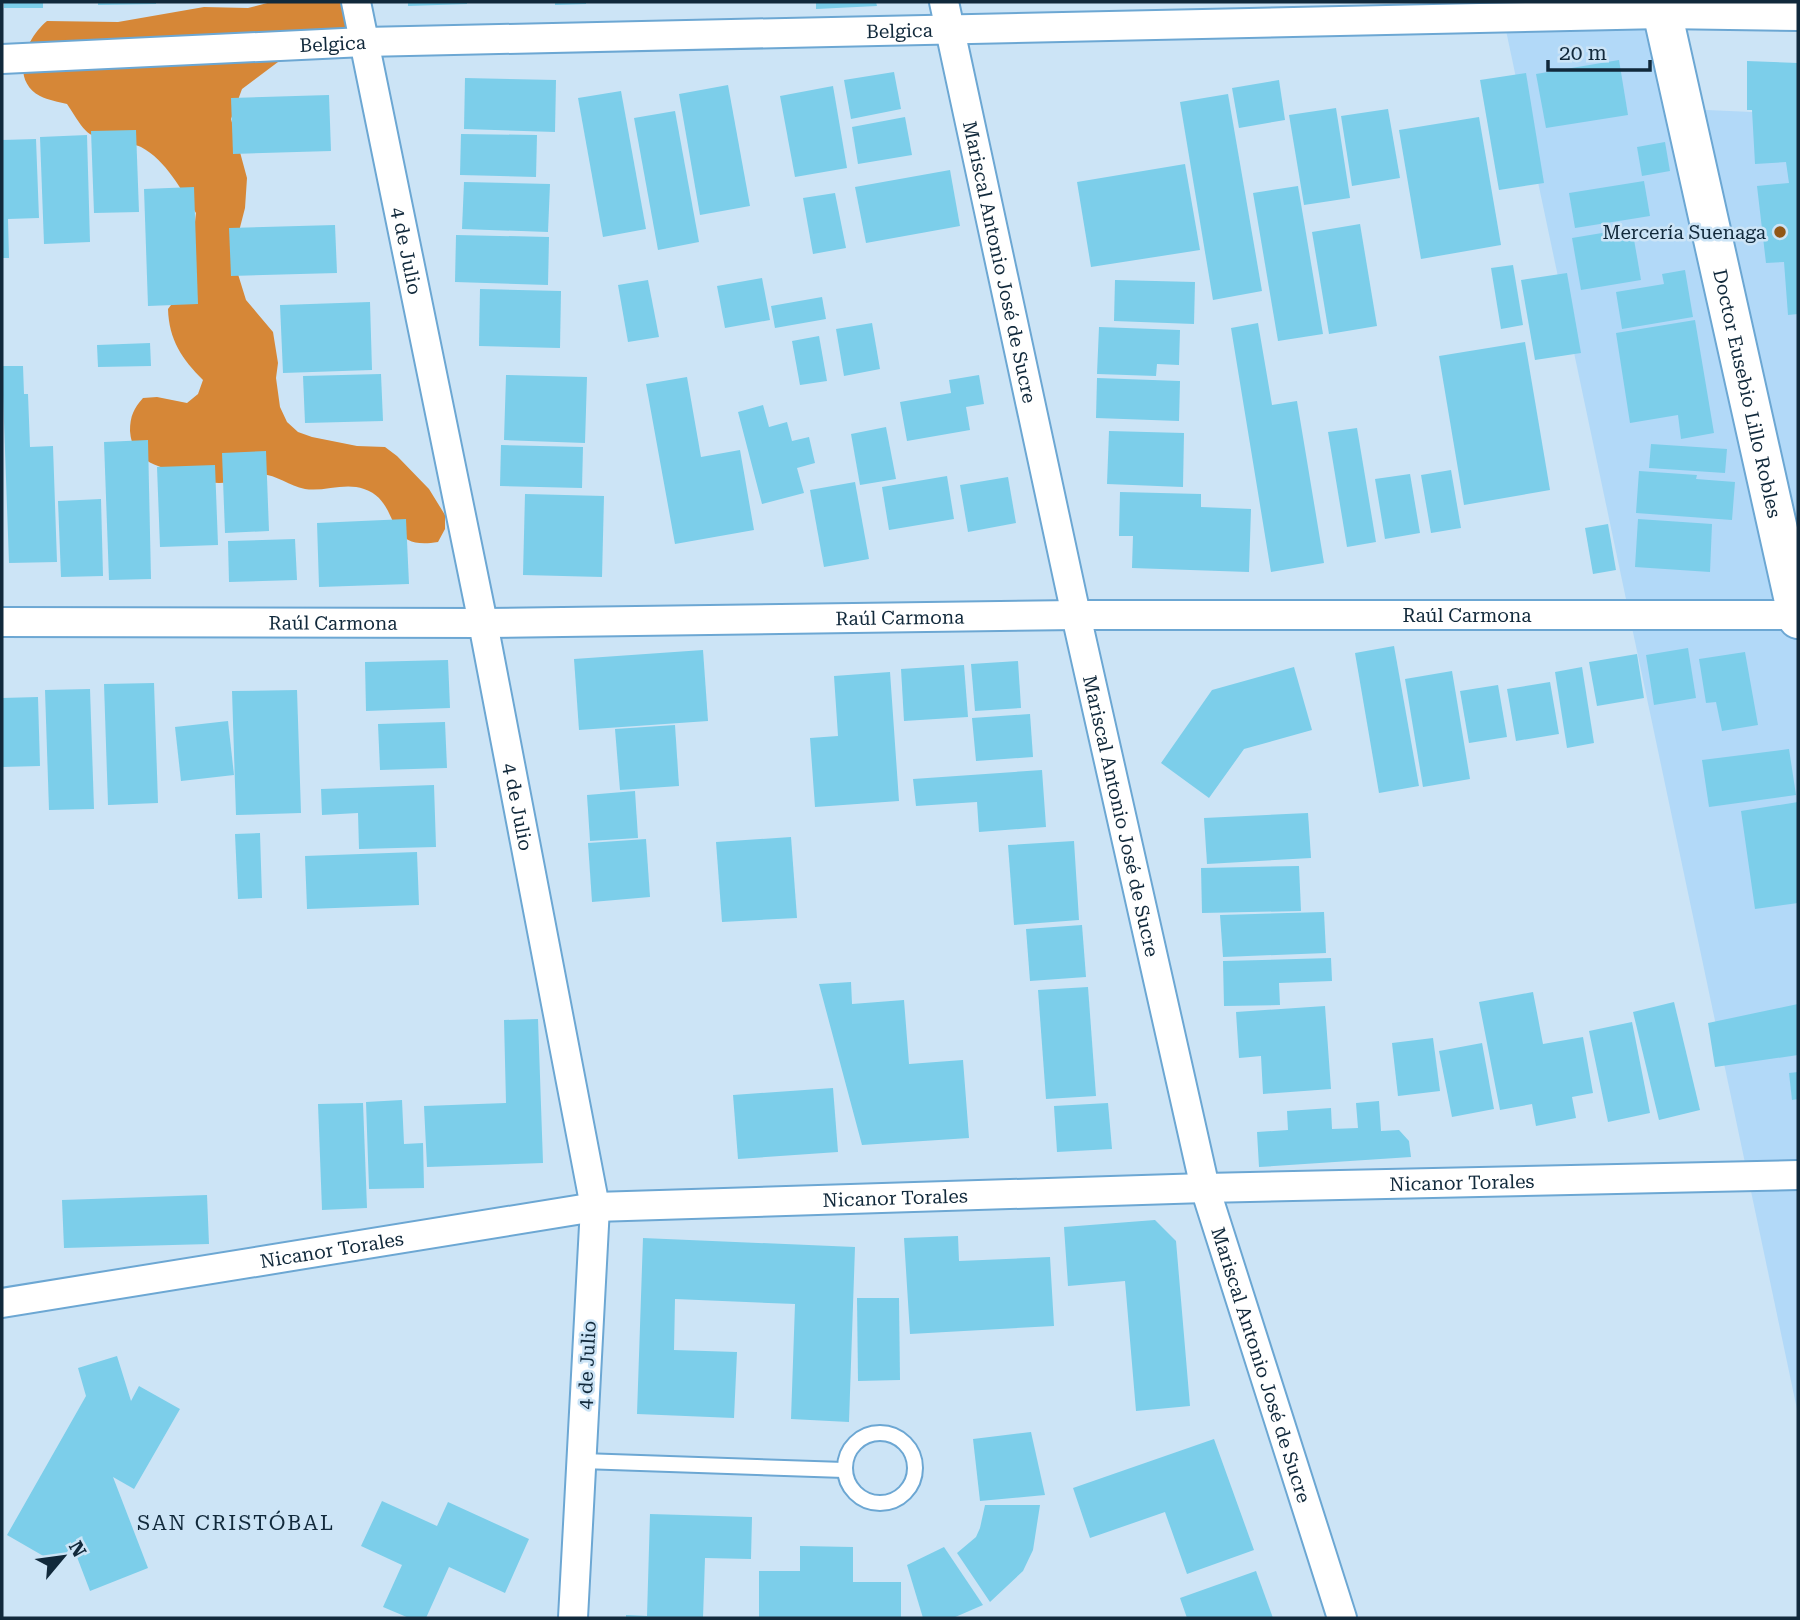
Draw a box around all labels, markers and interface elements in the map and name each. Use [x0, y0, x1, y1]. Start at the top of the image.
street label: Belgica [866, 18, 934, 43]
scale bar [1548, 28, 1650, 72]
street label: Belgica [299, 30, 367, 57]
text: 20 m [1559, 41, 1607, 65]
street label: Mariscal Antonio José de Sucre [958, 119, 1042, 405]
street label: 4 de Julio [387, 205, 427, 297]
place label: Mercería Suenaga [1603, 221, 1767, 244]
marker: Mercería Suenaga [1772, 224, 1788, 240]
street label: Doctor Eusebio Lillo Robles [1709, 267, 1787, 520]
street label: Raúl Carmona [1402, 604, 1532, 627]
street label: Raúl Carmona [835, 605, 965, 630]
street label: Raúl Carmona [268, 611, 398, 634]
street label: Mariscal Antonio José de Sucre [1078, 673, 1164, 959]
street label: 4 de Julio [499, 761, 538, 853]
street label: Nicanor Torales [1389, 1169, 1535, 1195]
street label: Nicanor Torales [822, 1184, 968, 1211]
street label: Mariscal Antonio José de Sucre [1207, 1224, 1316, 1505]
street label: Nicanor Torales [258, 1227, 405, 1273]
street label: 4 de Julio [573, 1320, 601, 1410]
district label: SAN CRISTÓBAL [137, 1510, 335, 1535]
north arrow [28, 1522, 98, 1592]
text: N [64, 1537, 91, 1561]

